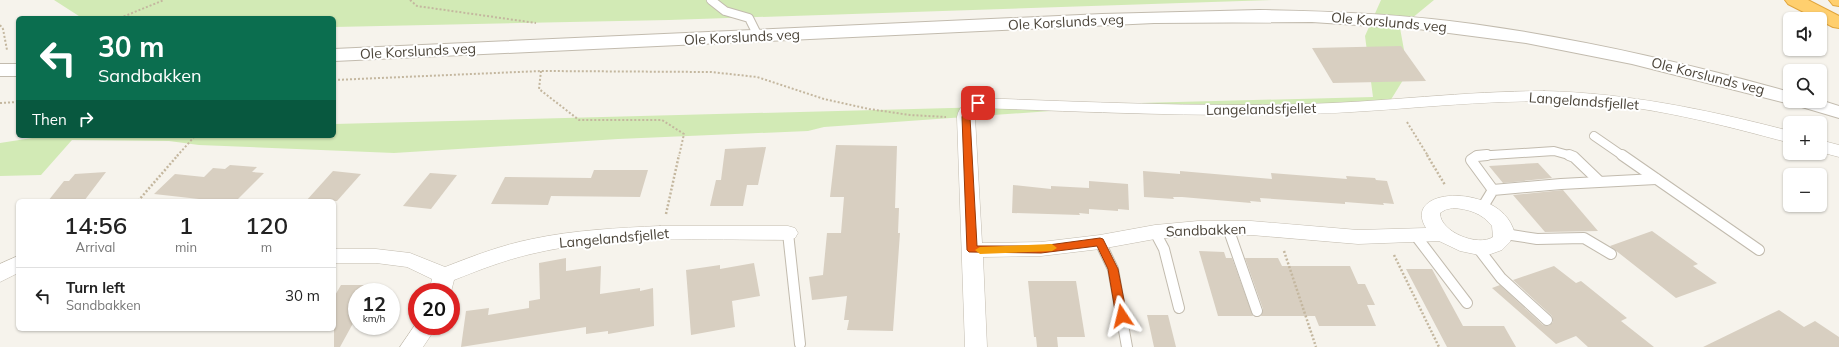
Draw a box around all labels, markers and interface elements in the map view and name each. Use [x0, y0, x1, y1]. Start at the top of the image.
street label: Ole Korslunds veg [1330, 8, 1448, 36]
street label: Ole Korslunds veg [1008, 10, 1124, 34]
map controls [1783, 12, 1827, 212]
button: sound [1783, 12, 1827, 56]
street label: Ole Korslunds veg [684, 25, 800, 49]
text: 30 m [98, 29, 164, 64]
icon: left [32, 32, 84, 84]
street label: Ole Korslunds veg [360, 39, 476, 63]
street label: Ole Korslunds veg [1650, 53, 1766, 99]
text: Sandbakken [98, 64, 202, 87]
button: search [1783, 64, 1827, 108]
pin [961, 86, 995, 120]
street label: Langelandsfjellet [1528, 88, 1640, 114]
icon: arrive [967, 92, 989, 114]
street label: Langelandsfjellet [1206, 99, 1316, 119]
icon: right [75, 108, 97, 130]
text: Then [32, 110, 67, 129]
button: + [1783, 116, 1827, 160]
button: − [1783, 168, 1827, 212]
text: 14:56 [64, 210, 127, 240]
text: 1 [179, 210, 193, 240]
text: 120 [245, 210, 288, 240]
street label: Sandbakken [1165, 220, 1247, 240]
street label: Langelandsfjellet [558, 224, 670, 252]
text: Arrival [76, 239, 115, 255]
text: min [175, 239, 197, 255]
text: m [261, 239, 272, 255]
text: Turn left [66, 278, 125, 297]
speed limit sign: 20 [408, 283, 460, 335]
icon: left [32, 285, 54, 307]
text: 30 m [285, 286, 320, 305]
text: 12 [362, 291, 386, 316]
position arrow [1101, 295, 1143, 337]
text: Sandbakken [66, 297, 141, 313]
text: km/h [363, 312, 385, 325]

